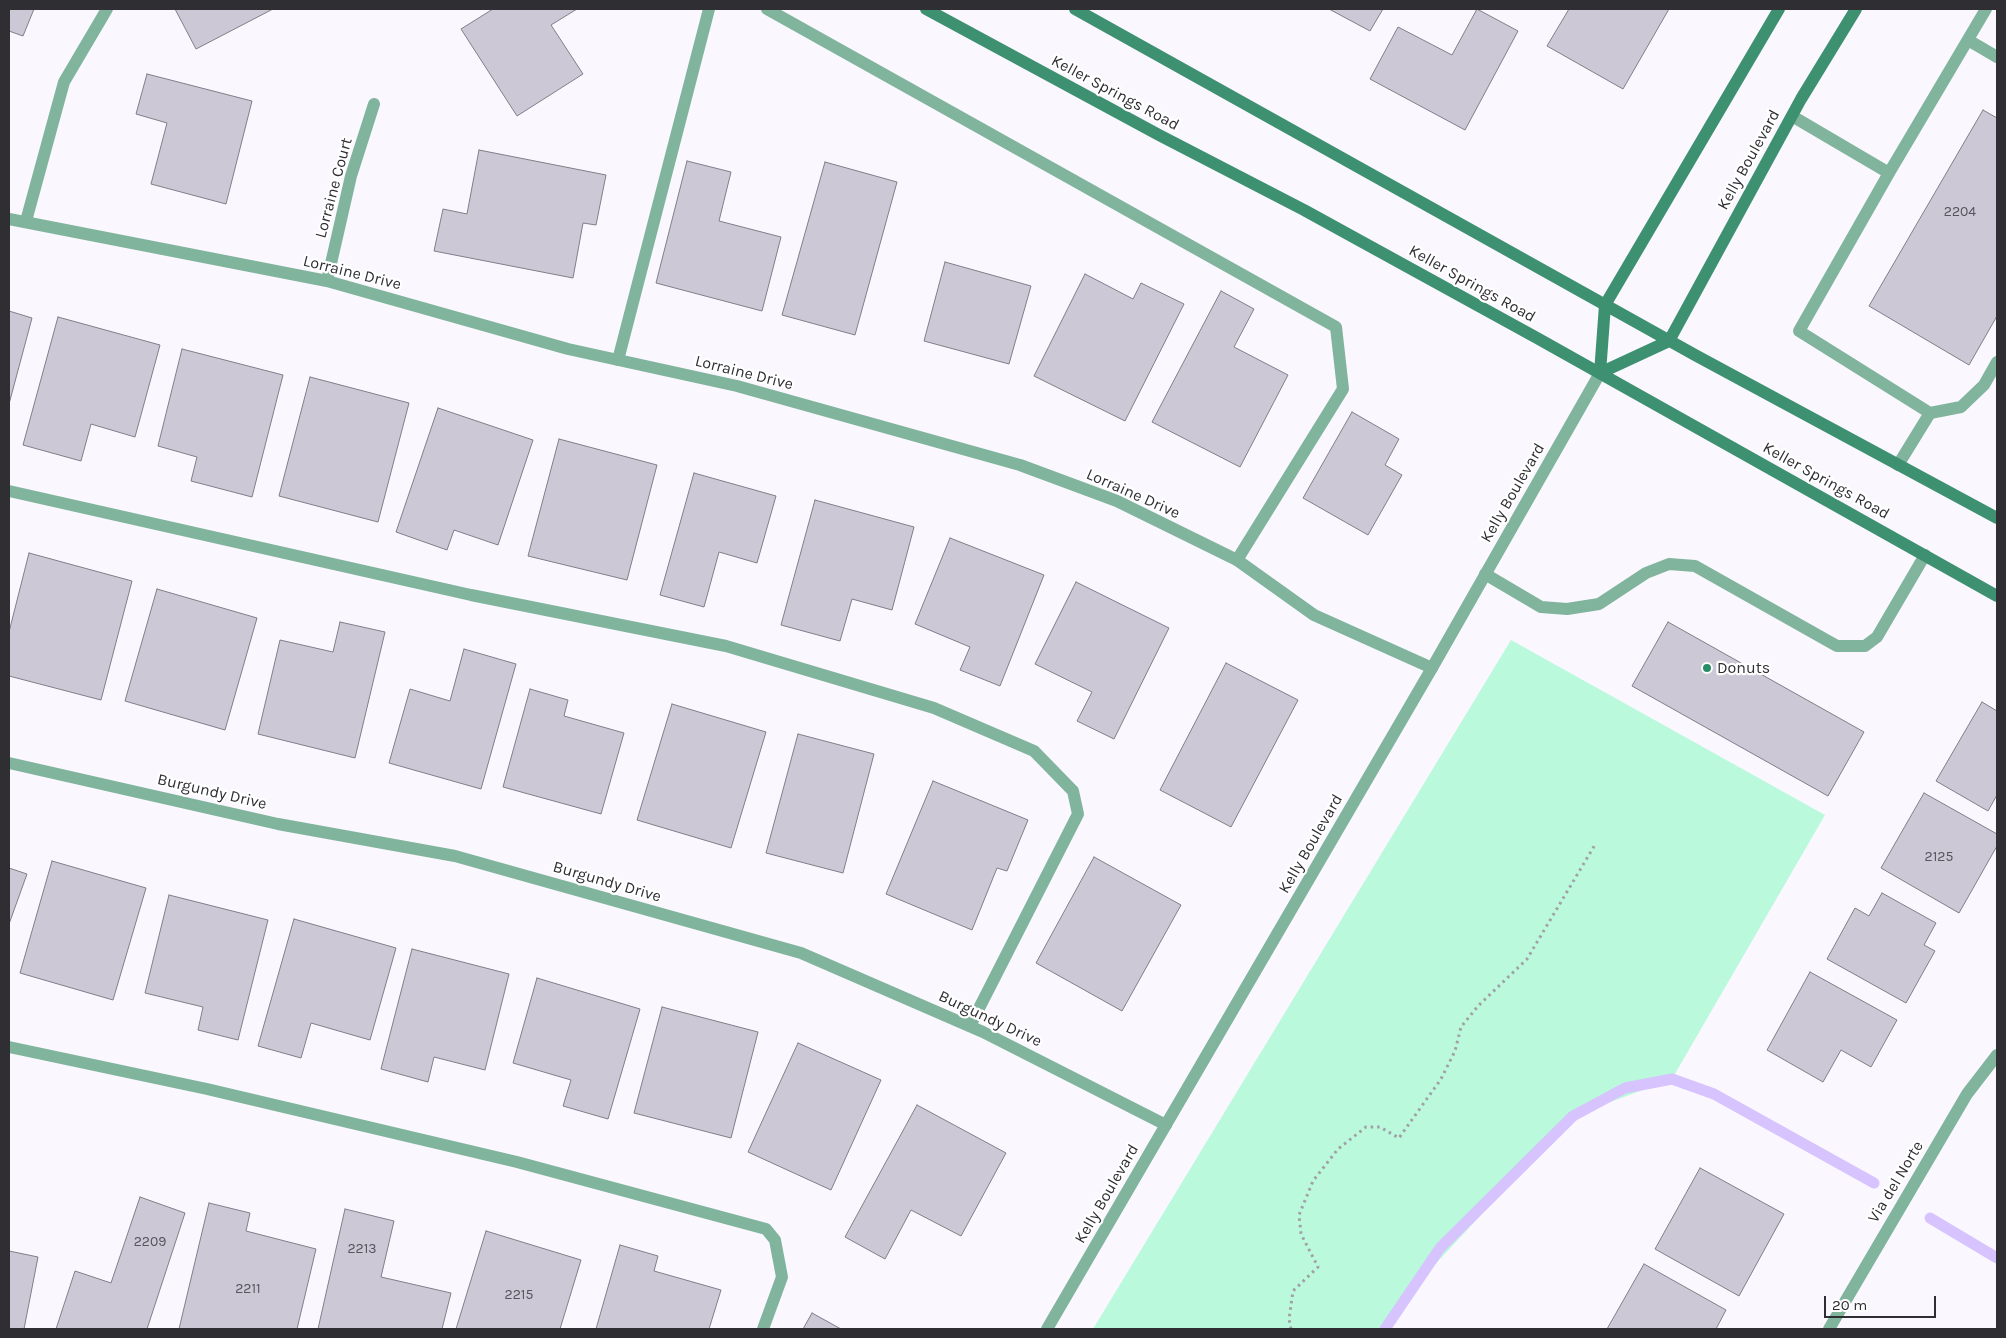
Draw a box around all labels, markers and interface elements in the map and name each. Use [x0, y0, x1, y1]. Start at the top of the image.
street label: Keller Springs Road [1048, 51, 1182, 135]
street label: Kelly Boulevard [1714, 107, 1784, 213]
street label: Lorraine Court [311, 136, 357, 240]
house number: 2204 [1944, 204, 1976, 220]
street label: Keller Springs Road [1405, 241, 1539, 327]
street label: Lorraine Drive [301, 252, 403, 294]
street label: Lorraine Drive [693, 352, 795, 394]
street label: Keller Springs Road [1759, 438, 1893, 524]
street label: Kelly Boulevard [1477, 440, 1549, 546]
street label: Lorraine Drive [1083, 465, 1183, 523]
place label: Donuts [1717, 658, 1770, 678]
marker: Donuts [1701, 662, 1713, 674]
street label: Burgundy Drive [155, 770, 269, 814]
street label: Kelly Boulevard [1275, 791, 1347, 897]
house number: 2125 [1925, 849, 1953, 865]
street label: Burgundy Drive [551, 857, 663, 907]
street label: Burgundy Drive [935, 987, 1045, 1051]
street label: Via del Norte [1864, 1138, 1928, 1226]
street label: Kelly Boulevard [1071, 1141, 1143, 1247]
house number: 2209 [134, 1234, 166, 1250]
house number: 2213 [347, 1241, 377, 1257]
house number: 2211 [235, 1281, 261, 1297]
scale bar [1826, 1286, 1938, 1318]
house number: 2215 [505, 1287, 533, 1303]
text: 20 m [1832, 1296, 1867, 1314]

